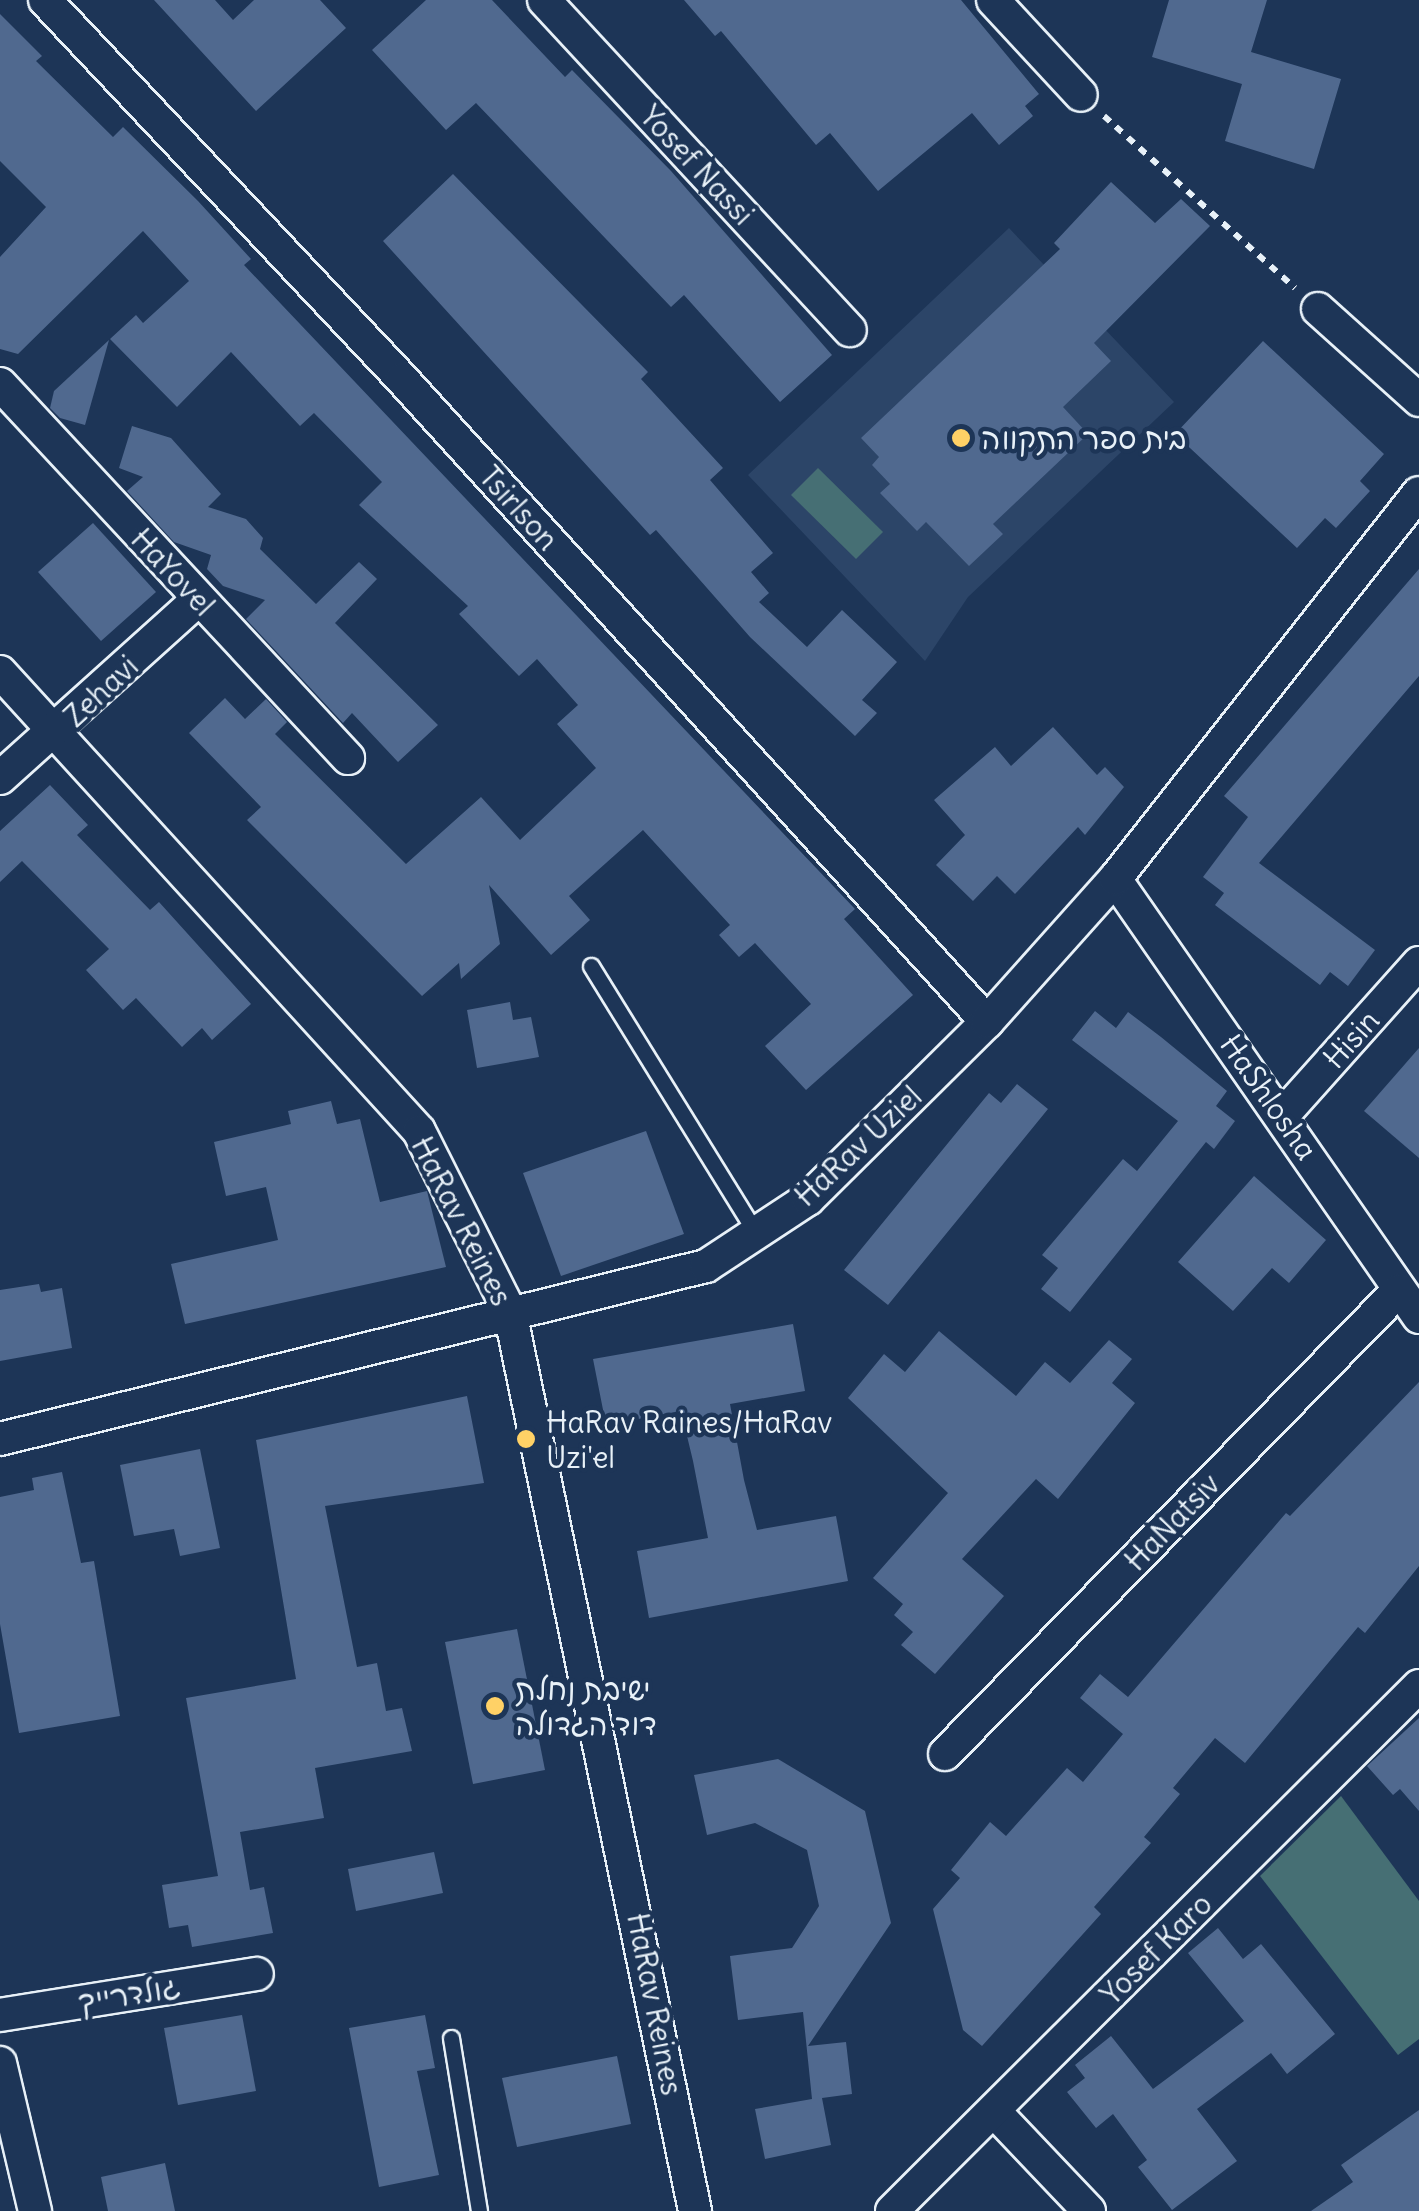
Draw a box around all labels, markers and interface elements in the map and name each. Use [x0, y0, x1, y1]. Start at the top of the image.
street label: Yosef Nassi [633, 98, 761, 232]
place label: בית ספר התקווה [981, 420, 1186, 456]
marker: בית ספר התקווה [950, 427, 972, 449]
street label: Tsirlson [472, 459, 566, 557]
street label: HaYovel [124, 521, 222, 623]
street label: Zehavi [57, 648, 145, 734]
street label: Hisin [1316, 1002, 1386, 1076]
street label: HaShlosha [1213, 1028, 1325, 1166]
street label: HaRav Uziel [787, 1078, 929, 1214]
street label: HaRav Reines [404, 1131, 520, 1311]
place label: HaRav Raines/HaRav Uzi'el [546, 1404, 832, 1474]
marker: HaRav Raines/HaRav Uzi'el [515, 1428, 537, 1450]
street label: HaNatsiv [1117, 1466, 1227, 1578]
place label: ישיבת נחלת דוד הגדולה [515, 1671, 657, 1742]
marker: ישיבת נחלת דוד הגדולה [484, 1695, 506, 1717]
street label: Yosef Karo [1093, 1886, 1219, 2012]
street label: HaRav Reines [620, 1910, 690, 2098]
street label: גולדרייך [75, 1968, 183, 2020]

